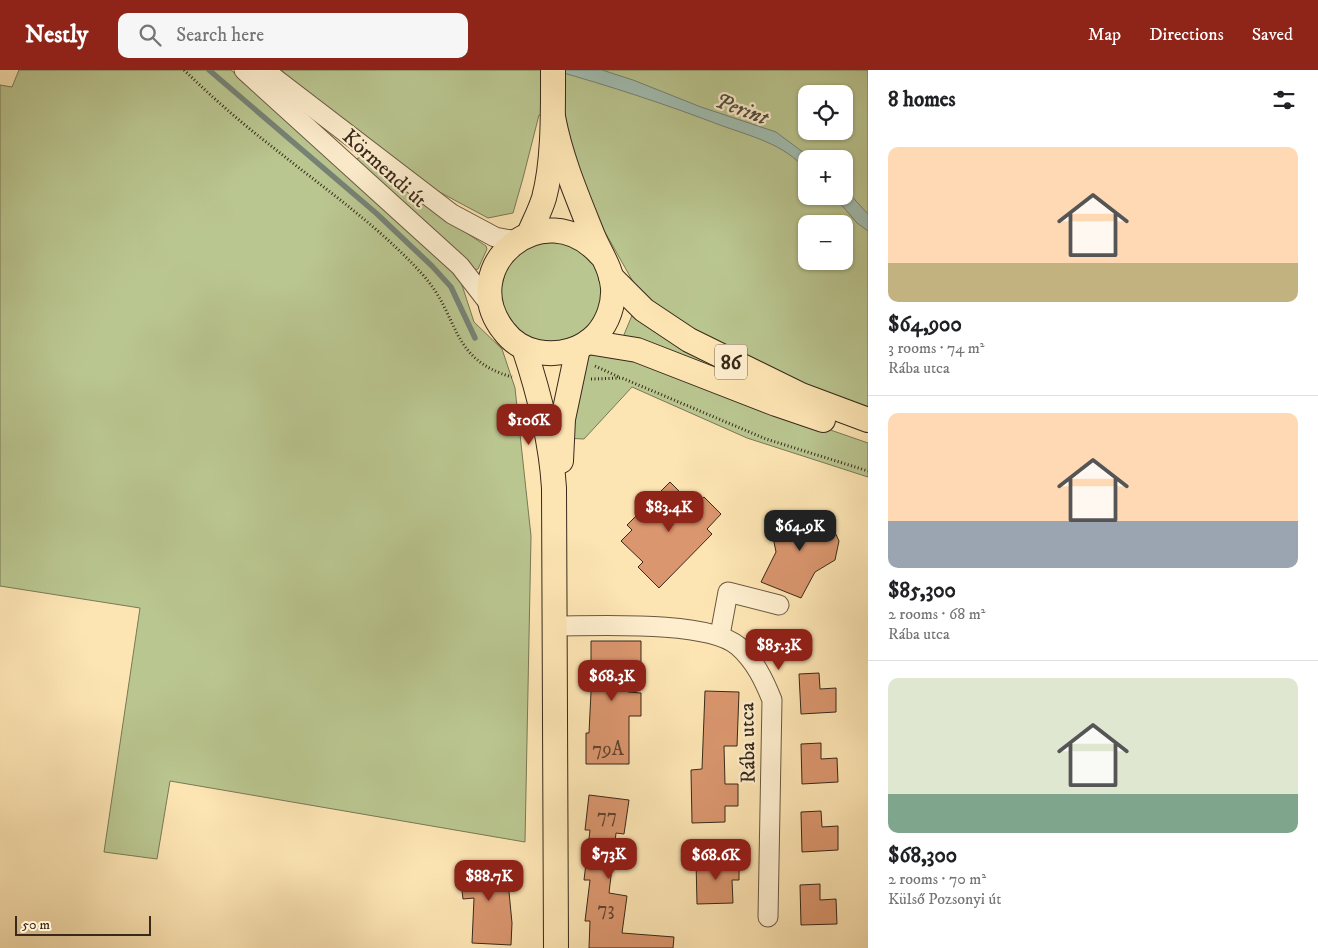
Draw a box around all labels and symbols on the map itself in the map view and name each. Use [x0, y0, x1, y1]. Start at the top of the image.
water label: Perint [711, 87, 773, 132]
street label: Körmendi út [337, 124, 432, 214]
road number: 86 [715, 344, 747, 380]
pin: $106K [494, 404, 564, 446]
pin: $83.4K [628, 490, 710, 533]
pin: $64.9K [759, 510, 841, 552]
pin: $85.3K [738, 628, 820, 671]
pin: $68.3K [571, 660, 653, 702]
street label: Rába utca [734, 702, 762, 784]
house number: 79A [592, 738, 625, 761]
house number: 77 [597, 805, 617, 828]
pin: $73K [579, 838, 639, 880]
pin: $68.6K [675, 838, 757, 881]
pin: $88.7K [448, 860, 530, 902]
house number: 73 [597, 898, 615, 921]
scale bar [15, 913, 151, 936]

